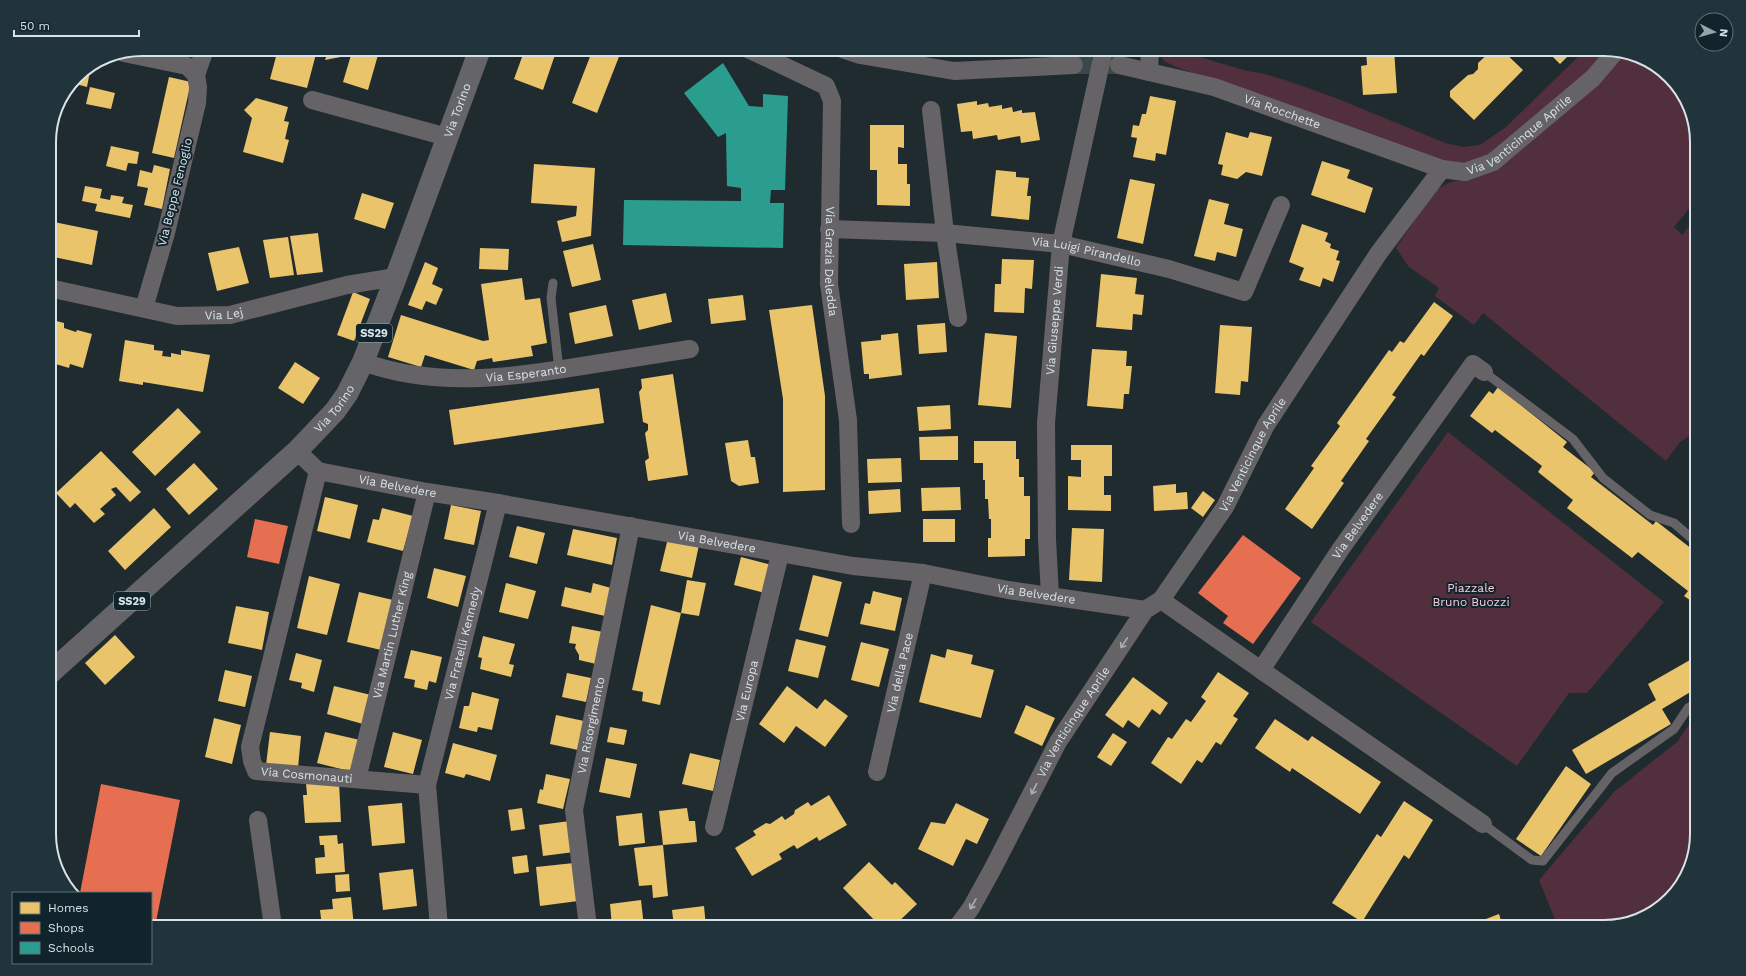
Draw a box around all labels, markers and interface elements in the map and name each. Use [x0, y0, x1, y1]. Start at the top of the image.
scale bar [14, 12, 139, 38]
north arrow [1694, 12, 1734, 52]
text: 50 m [20, 19, 50, 33]
text: N [1717, 28, 1730, 38]
street label: Via Torino [441, 81, 474, 140]
street label: Via Rocchette [1242, 91, 1323, 132]
street label: Via Venticinque Aprile [1465, 92, 1575, 178]
street label: Via Beppe Fenoglio [155, 136, 195, 248]
street label: Via Grazia Deledda [822, 206, 840, 317]
street label: Via Luigi Pirandello [1031, 234, 1143, 269]
street label: Via Giuseppe Verdi [1043, 265, 1066, 376]
street label: Via Lej [204, 305, 245, 322]
road number: SS29 [356, 324, 392, 342]
street label: Via Esperanto [485, 362, 567, 385]
street label: Via Torino [311, 383, 357, 436]
street label: Via Venticinque Aprile [1216, 395, 1289, 515]
street label: Via Belvedere [357, 472, 438, 500]
street label: Via Belvedere [1329, 489, 1386, 562]
street label: Via Belvedere [677, 528, 757, 556]
street label: Via Martin Luther King [370, 570, 414, 700]
street label: Via Belvedere [996, 581, 1076, 607]
park label: Piazzale Bruno Buozzi [1432, 581, 1510, 609]
street label: Via Fratelli Kennedy [442, 585, 484, 701]
road number: SS29 [114, 592, 150, 610]
street label: Via della Pace [884, 631, 916, 714]
one-way arrow [1119, 637, 1127, 649]
street label: Via Europa [733, 659, 761, 723]
street label: Via Venticinque Aprile [1034, 664, 1113, 780]
street label: Via Risorgimento [574, 676, 608, 775]
street label: Via Cosmonauti [260, 764, 353, 786]
one-way arrow [1029, 783, 1037, 795]
legend [12, 892, 152, 964]
one-way arrow [969, 898, 977, 909]
text: Homes [48, 901, 89, 915]
text: Shops [48, 921, 84, 935]
text: Schools [48, 941, 94, 955]

